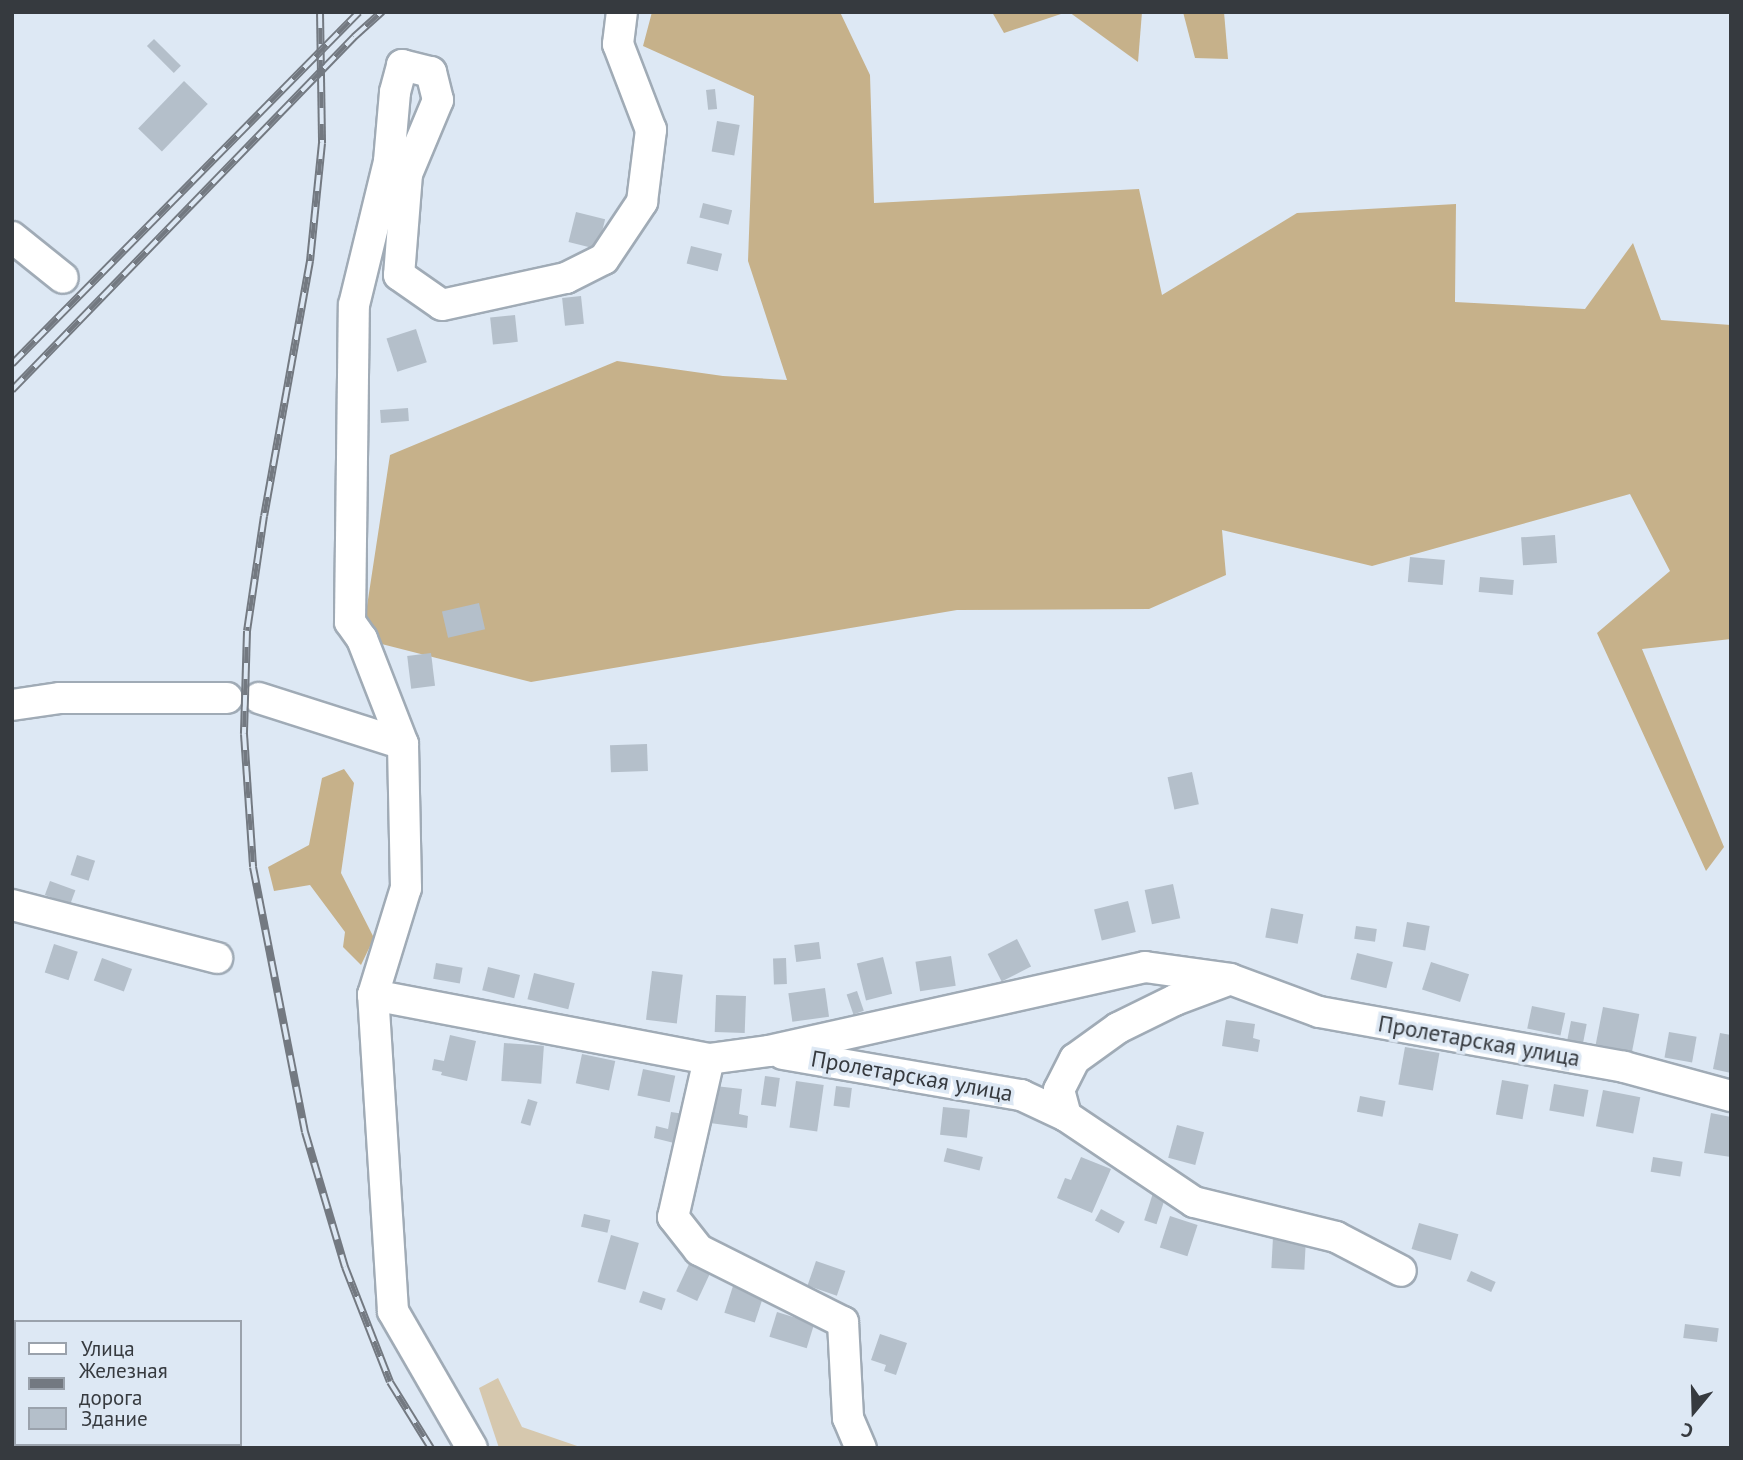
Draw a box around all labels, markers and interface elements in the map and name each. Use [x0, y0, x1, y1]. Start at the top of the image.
street label: Пролетарская улица [1376, 1010, 1582, 1072]
street label: Пролетарская улица [809, 1045, 1015, 1107]
legend [14, 1320, 242, 1446]
text: Улица [81, 1335, 135, 1362]
text: Железная дорога [79, 1357, 168, 1411]
north arrow [1659, 1376, 1729, 1446]
text: Здание [81, 1405, 148, 1432]
text: С [1678, 1418, 1696, 1444]

